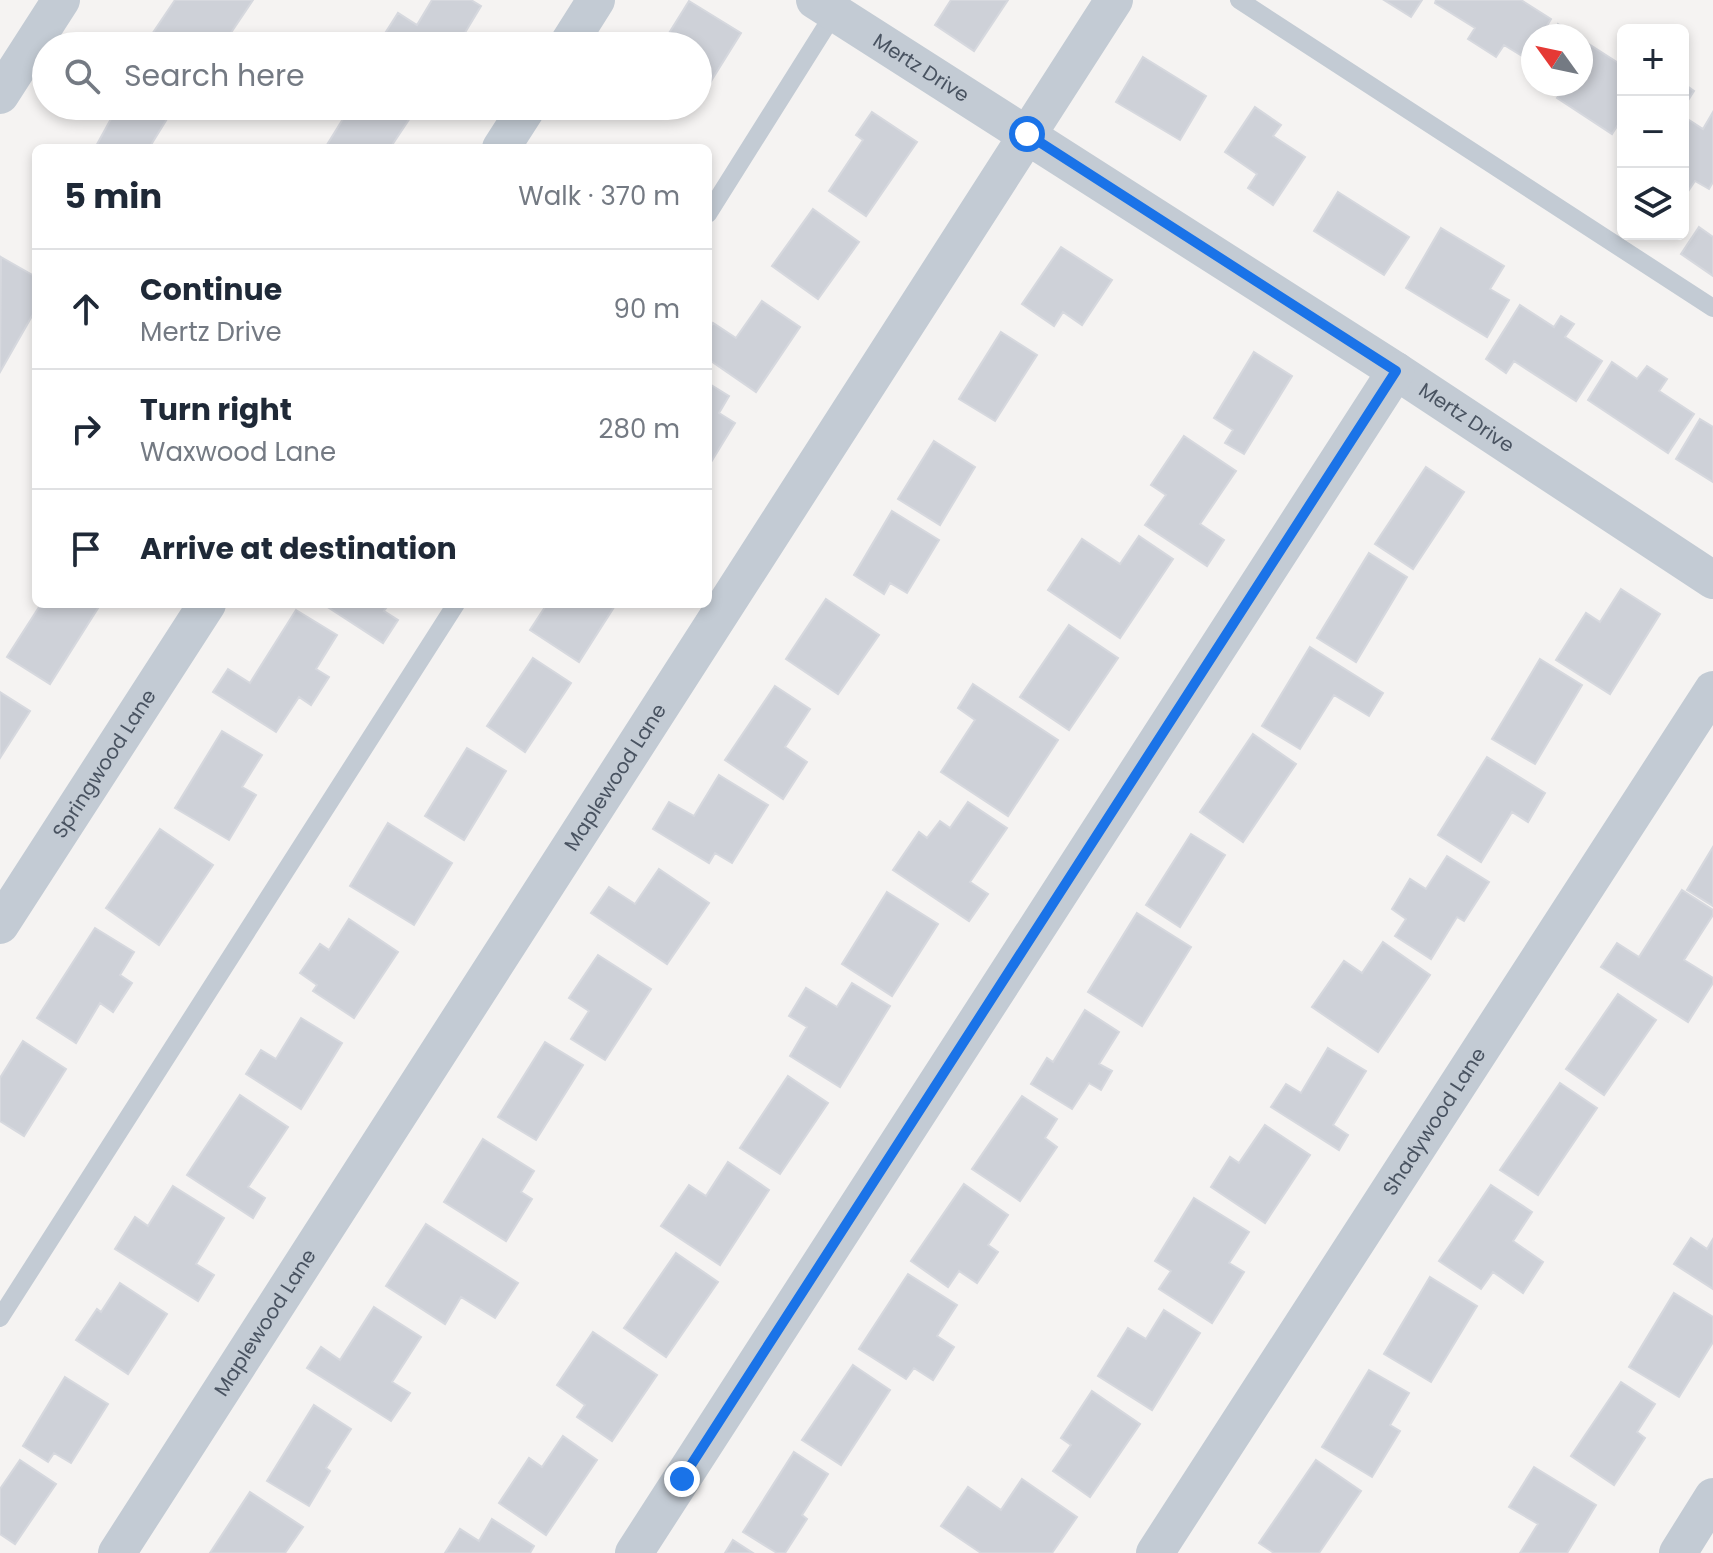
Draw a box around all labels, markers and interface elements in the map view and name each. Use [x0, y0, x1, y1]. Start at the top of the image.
north arrow [1521, 24, 1593, 96]
map controls [1617, 24, 1689, 240]
button: + [1617, 24, 1689, 96]
street label: Mertz Drive [868, 27, 975, 109]
search box [32, 32, 712, 120]
icon: search [60, 54, 104, 98]
text: Search here [124, 54, 305, 97]
button: − [1617, 96, 1689, 168]
route start [1009, 116, 1045, 152]
button: layers [1617, 168, 1689, 240]
text: 5 min [64, 172, 162, 220]
text: Walk · 370 m [518, 178, 680, 214]
text: Continue [140, 268, 282, 311]
icon: ahead [64, 287, 108, 331]
text: 90 m [614, 291, 680, 327]
text: Mertz Drive [140, 314, 282, 350]
street label: Mertz Drive [1413, 376, 1520, 459]
text: Turn right [140, 388, 292, 431]
icon: right [64, 407, 108, 451]
text: 280 m [599, 411, 680, 447]
text: Waxwood Lane [140, 434, 336, 470]
icon: arrive [64, 527, 108, 571]
text: Arrive at destination [140, 527, 457, 570]
street label: Springwood Lane [46, 684, 163, 844]
street label: Maplewood Lane [557, 698, 673, 856]
street label: Shadywood Lane [1376, 1042, 1492, 1201]
street label: Maplewood Lane [207, 1243, 323, 1401]
route end [664, 1461, 700, 1497]

